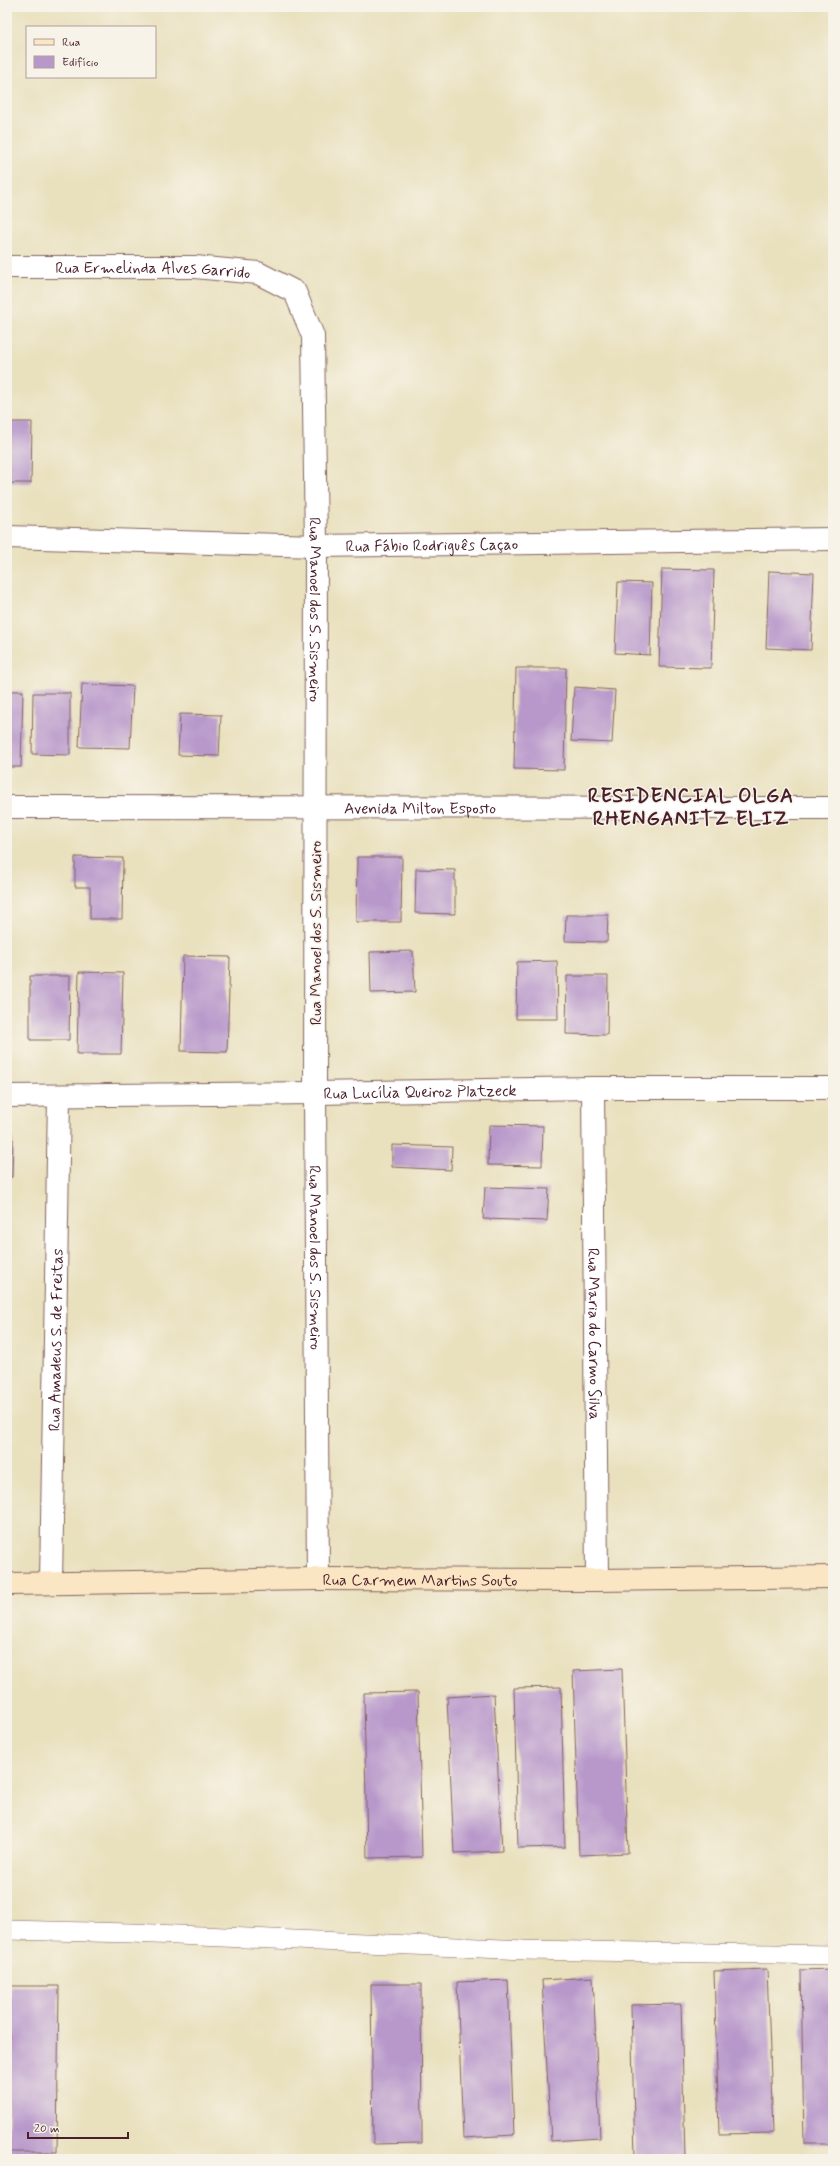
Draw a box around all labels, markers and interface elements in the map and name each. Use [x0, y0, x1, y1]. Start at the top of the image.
legend [26, 26, 156, 78]
text: Rua [62, 35, 80, 51]
text: Edifício [62, 55, 98, 71]
street label: Rua Ermelinda Alves Garrido [55, 258, 251, 284]
street label: Rua Manoel dos S. Sismeiro [304, 517, 325, 702]
street label: Rua Fábio Rodriguês Caçao [345, 534, 518, 558]
district label: RESIDENCIAL OLGA RHENGANITZ ELIZ [588, 783, 794, 833]
street label: Avenida Milton Esposto [344, 798, 496, 820]
street label: Rua Manoel dos S. Sismeiro [306, 840, 327, 1025]
street label: Rua Lucília Queiroz Platzeck [323, 1080, 517, 1105]
street label: Rua Manoel dos S. Sismeiro [303, 1165, 326, 1350]
street label: Rua Amadeus S. de Freitas [44, 1248, 69, 1432]
street label: Rua Maria do Carmo Silva [582, 1248, 605, 1420]
street label: Rua Carmem Martins Souto [322, 1570, 517, 1592]
scale bar [28, 2114, 128, 2140]
text: 20 m [34, 2121, 60, 2137]

